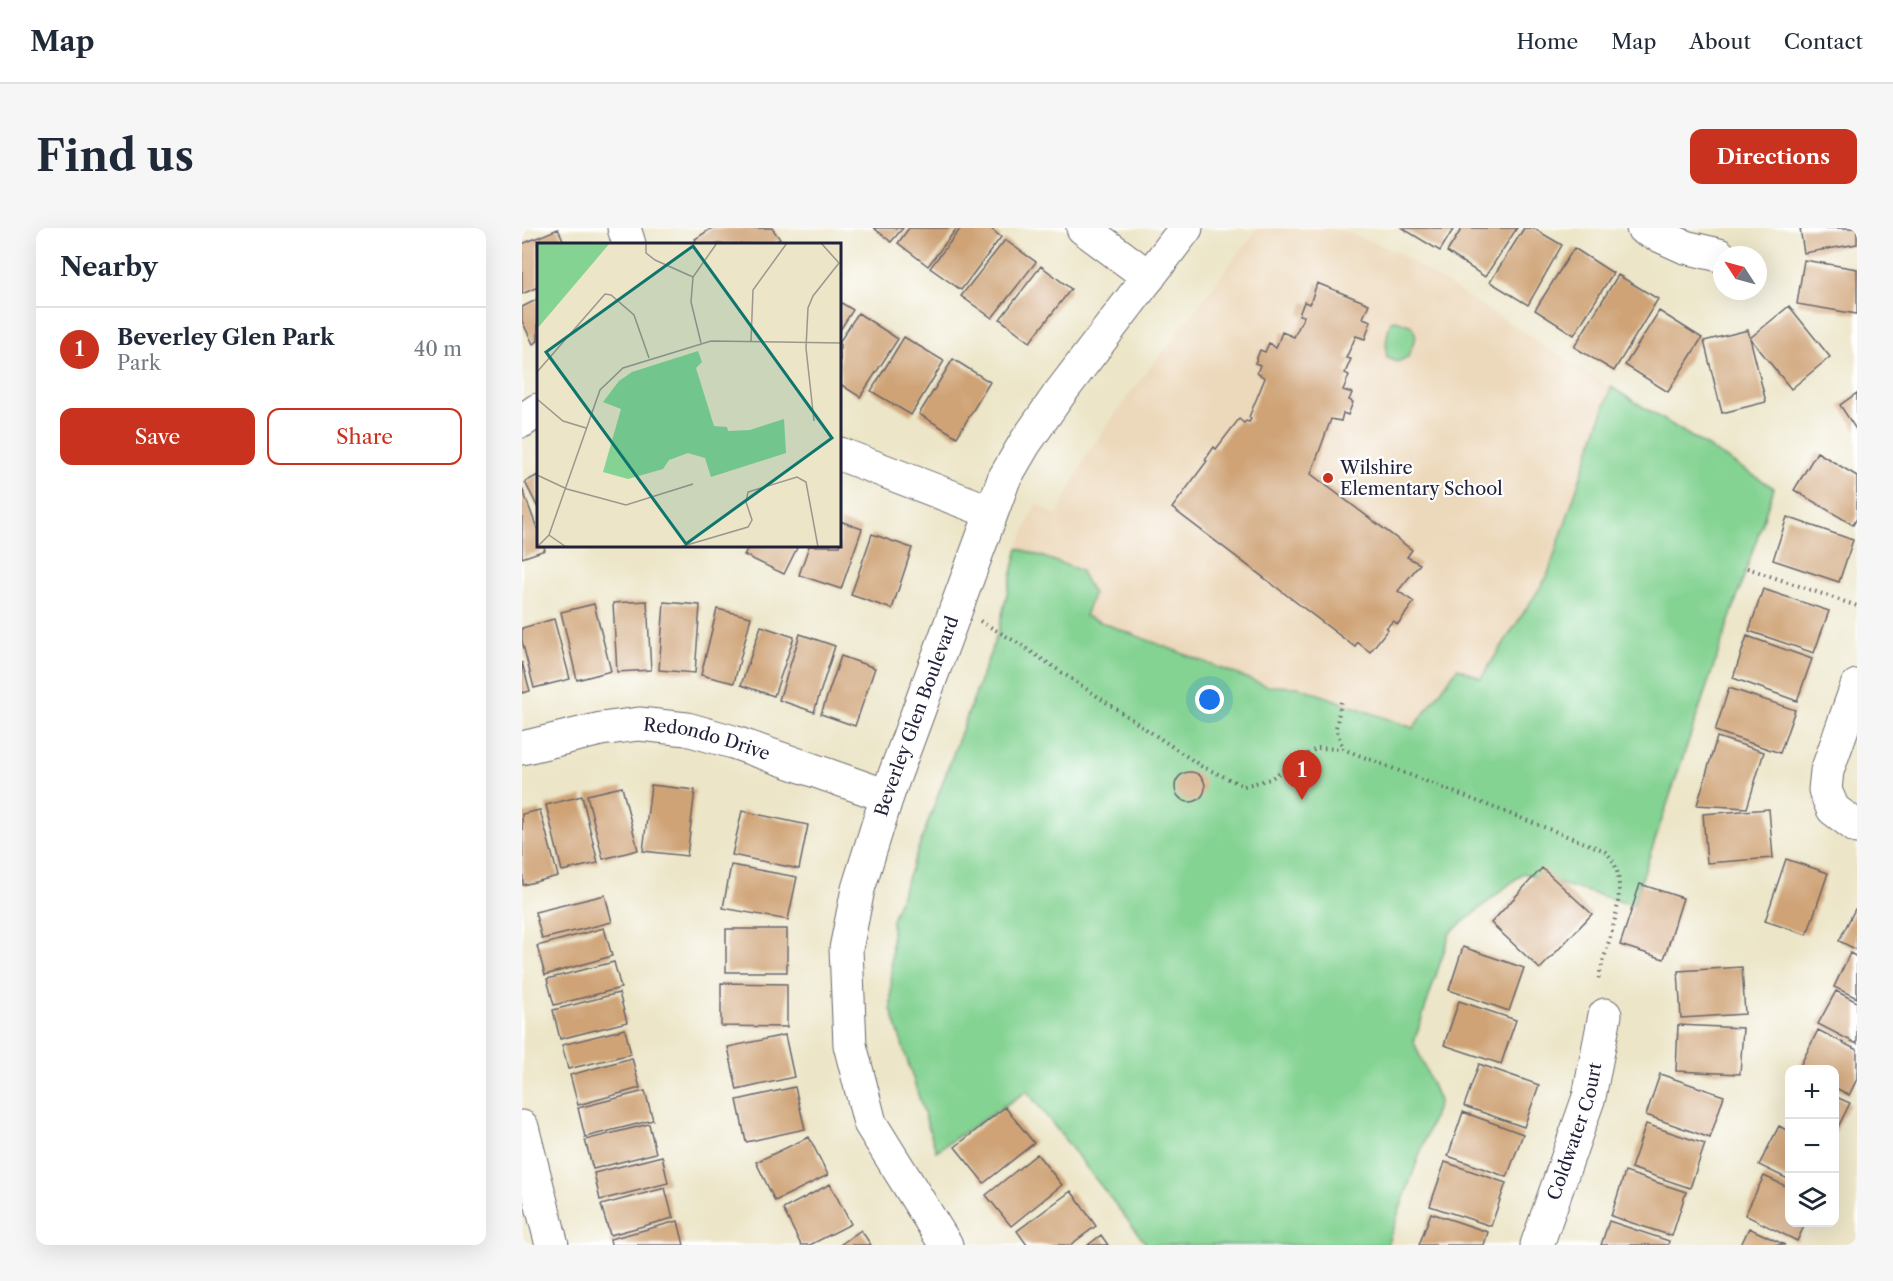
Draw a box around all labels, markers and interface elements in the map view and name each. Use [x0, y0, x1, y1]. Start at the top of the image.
text: Map [30, 24, 94, 58]
text: Home [1517, 29, 1578, 54]
text: Map [1611, 29, 1656, 54]
text: About [1689, 29, 1751, 54]
text: Contact [1784, 29, 1863, 54]
button: Directions [1690, 129, 1857, 184]
text: Find us [36, 130, 194, 182]
inset map [537, 243, 842, 548]
north arrow [1713, 246, 1767, 300]
text: Nearby [60, 251, 158, 283]
text: Beverley Glen Park [117, 324, 335, 351]
text: 1 [75, 337, 84, 361]
text: 40 m [414, 337, 462, 361]
text: Park [117, 351, 160, 375]
button: Save [60, 408, 255, 465]
button: Share [267, 408, 462, 465]
place label: Wilshire Elementary School [1339, 457, 1503, 500]
marker: Wilshire Elementary School [1321, 471, 1335, 485]
street label: Beverley Glen Boulevard [870, 613, 963, 819]
your location [1195, 685, 1224, 714]
street label: Redondo Drive [642, 714, 773, 765]
pin: 1 [1282, 750, 1322, 800]
street label: Coldwater Court [1543, 1060, 1607, 1203]
map controls [1785, 1065, 1839, 1227]
button: + [1785, 1065, 1839, 1119]
button: − [1785, 1119, 1839, 1173]
button: layers [1785, 1173, 1839, 1227]

